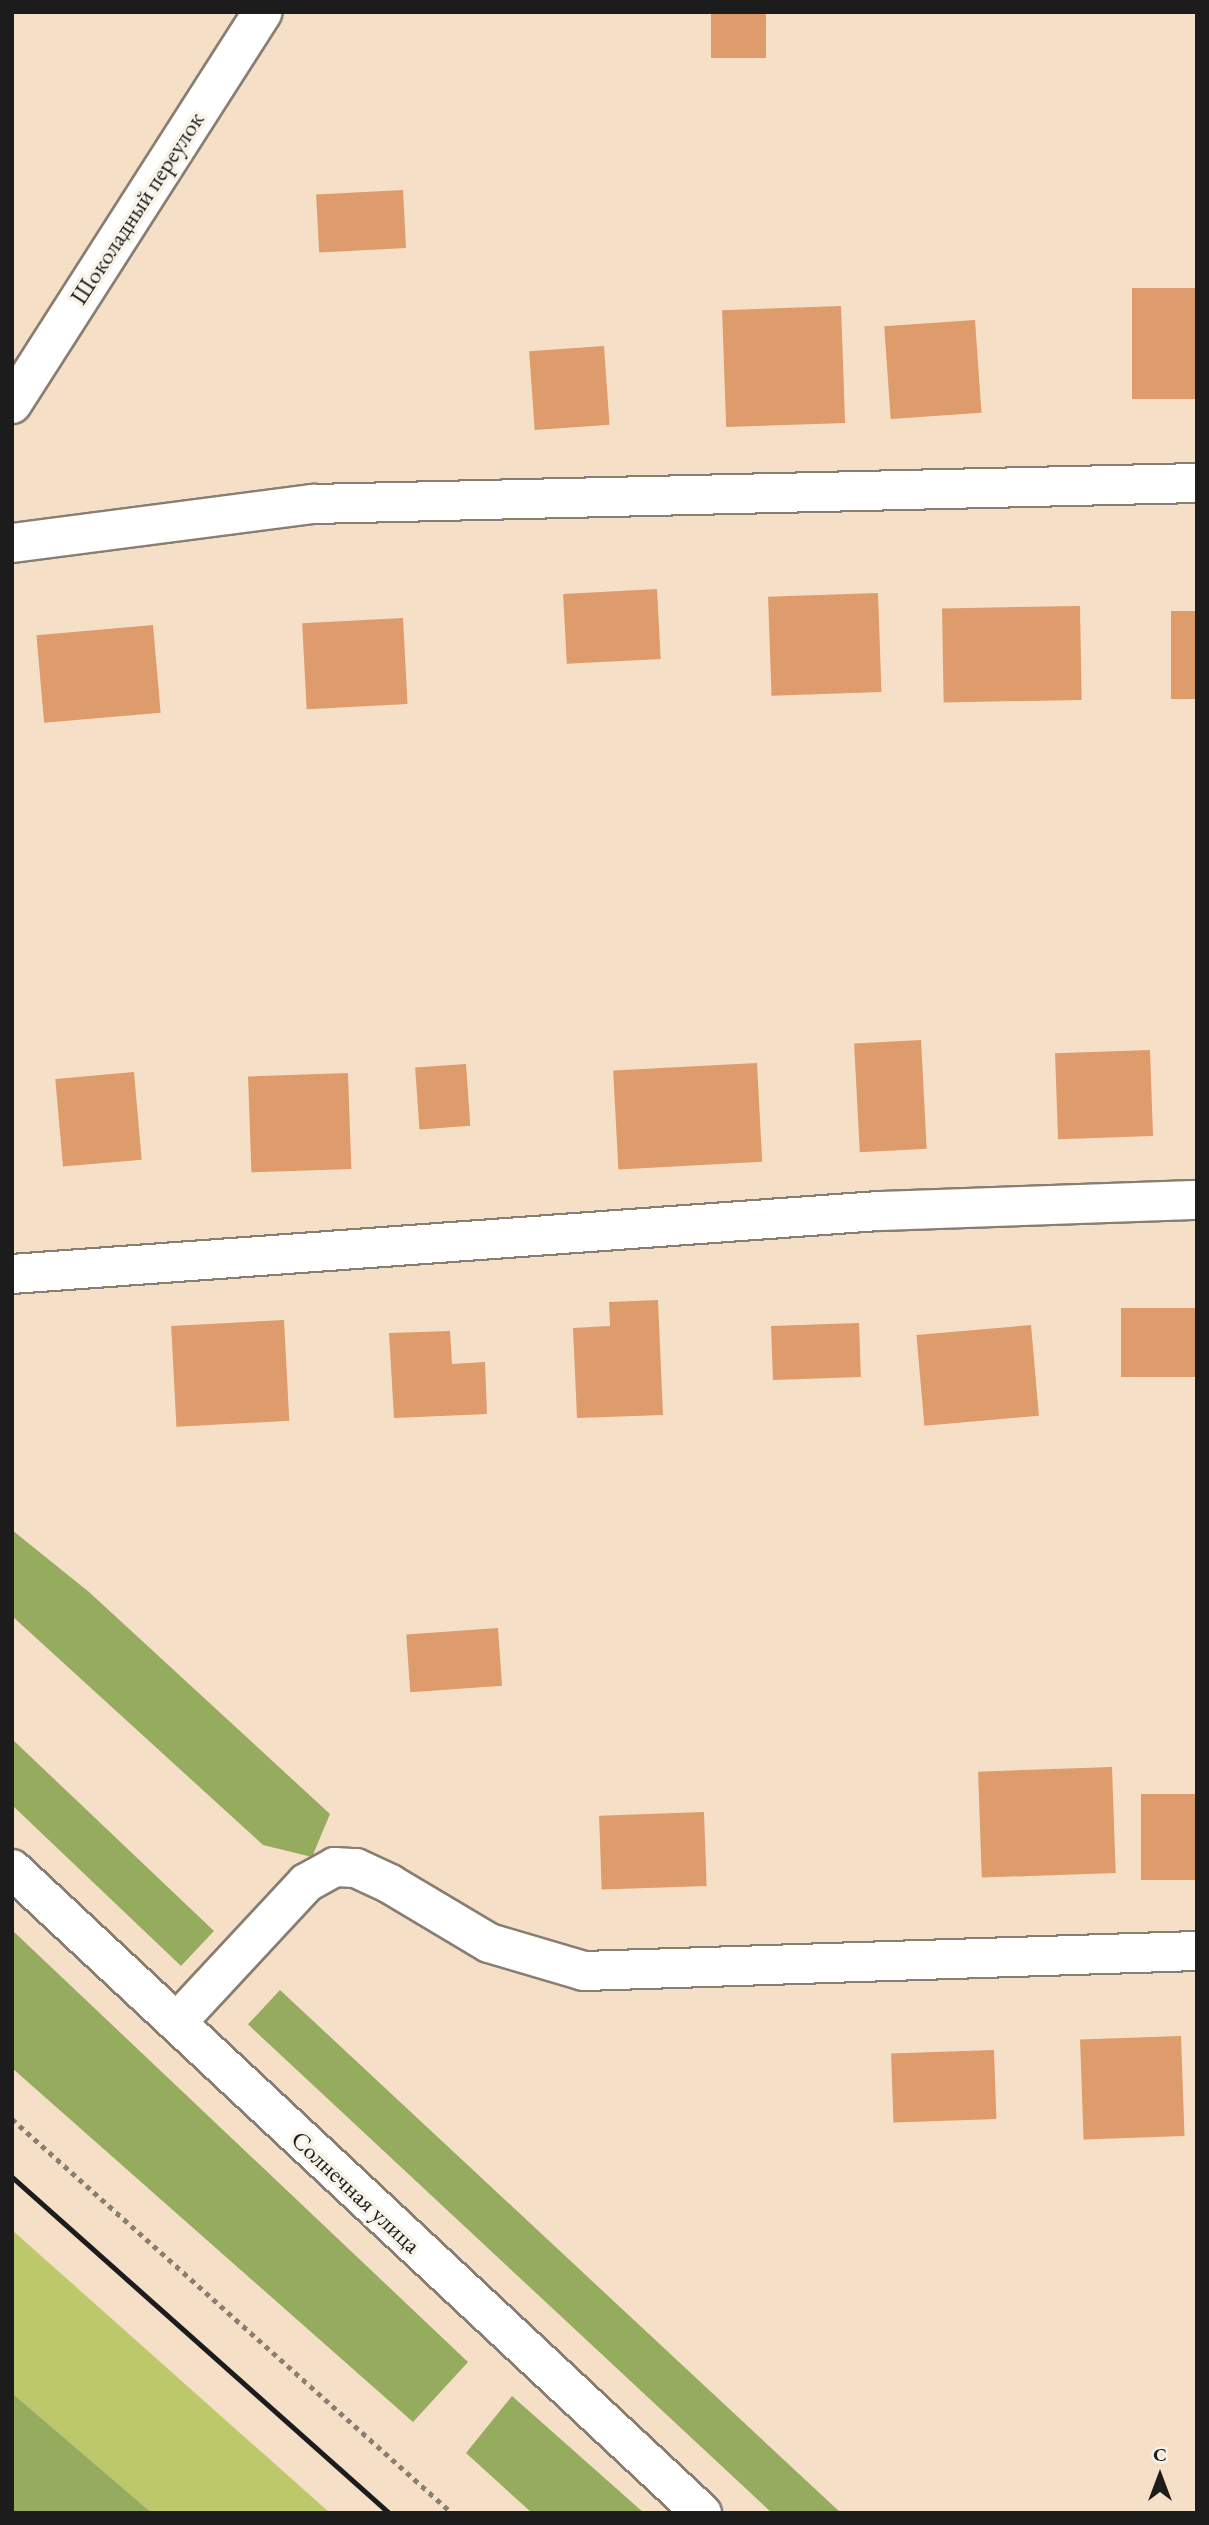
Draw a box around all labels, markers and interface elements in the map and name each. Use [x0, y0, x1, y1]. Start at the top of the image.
street label: Шоколадный переулок [64, 106, 210, 310]
street label: Солнечная улица [285, 2125, 427, 2259]
north arrow [1125, 2441, 1195, 2511]
text: С [1153, 2442, 1167, 2467]

